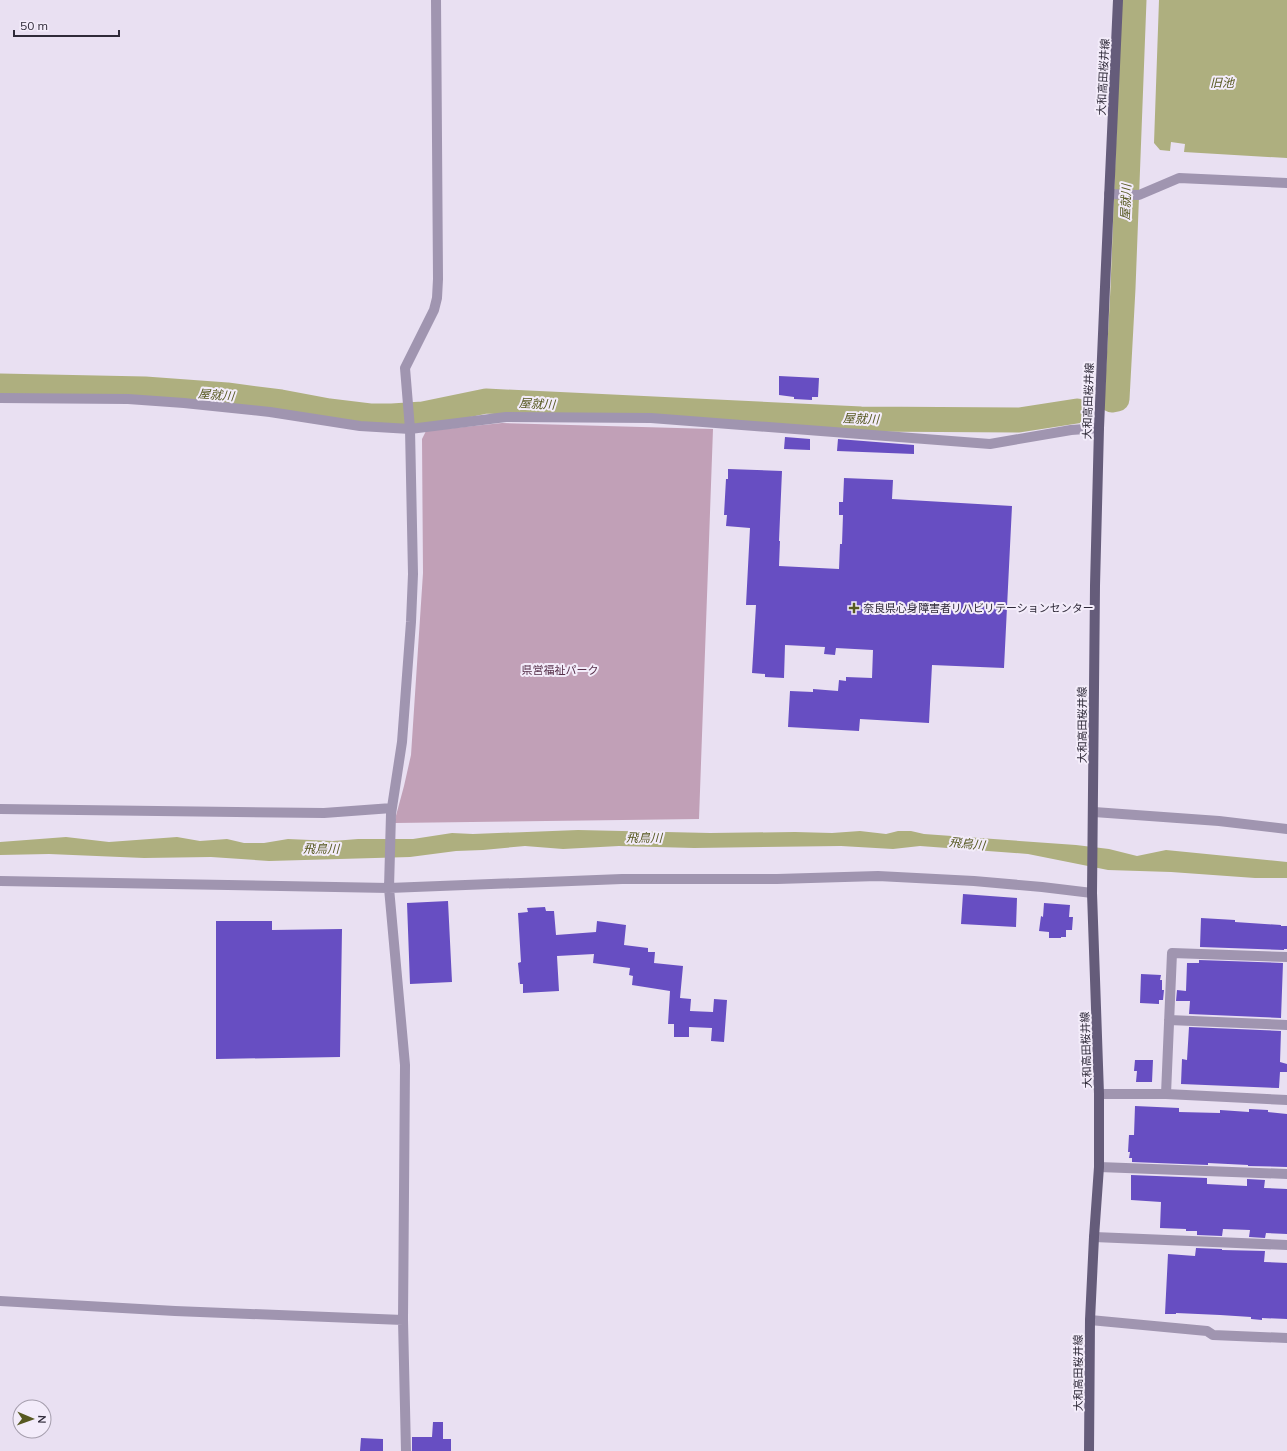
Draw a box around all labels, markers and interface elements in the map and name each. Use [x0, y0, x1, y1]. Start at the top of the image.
scale bar [14, 12, 119, 38]
text: 50 m [20, 18, 48, 33]
street label: 大和高田桜井線 [1094, 38, 1112, 116]
water label: 旧池 [1210, 75, 1235, 90]
water label: 屋就川 [1117, 182, 1134, 220]
street label: 大和高田桜井線 [1080, 362, 1096, 440]
water label: 屋就川 [197, 385, 237, 404]
water label: 屋就川 [519, 395, 557, 412]
water label: 屋就川 [843, 410, 881, 427]
place label: 奈良県心身障害者リハビリテーションセンター [863, 601, 1094, 615]
marker: 奈良県心身障害者リハビリテーションセンター [848, 602, 860, 614]
park label: 県営福祉パーク [522, 663, 599, 677]
street label: 大和高田桜井線 [1075, 687, 1089, 764]
water label: 飛鳥川 [626, 830, 664, 845]
water label: 飛鳥川 [948, 834, 988, 853]
water label: 飛鳥川 [303, 841, 341, 856]
street label: 大和高田桜井線 [1078, 1011, 1094, 1089]
street label: 大和高田桜井線 [1071, 1335, 1085, 1412]
north arrow [12, 1399, 52, 1439]
text: N [35, 1415, 49, 1424]

